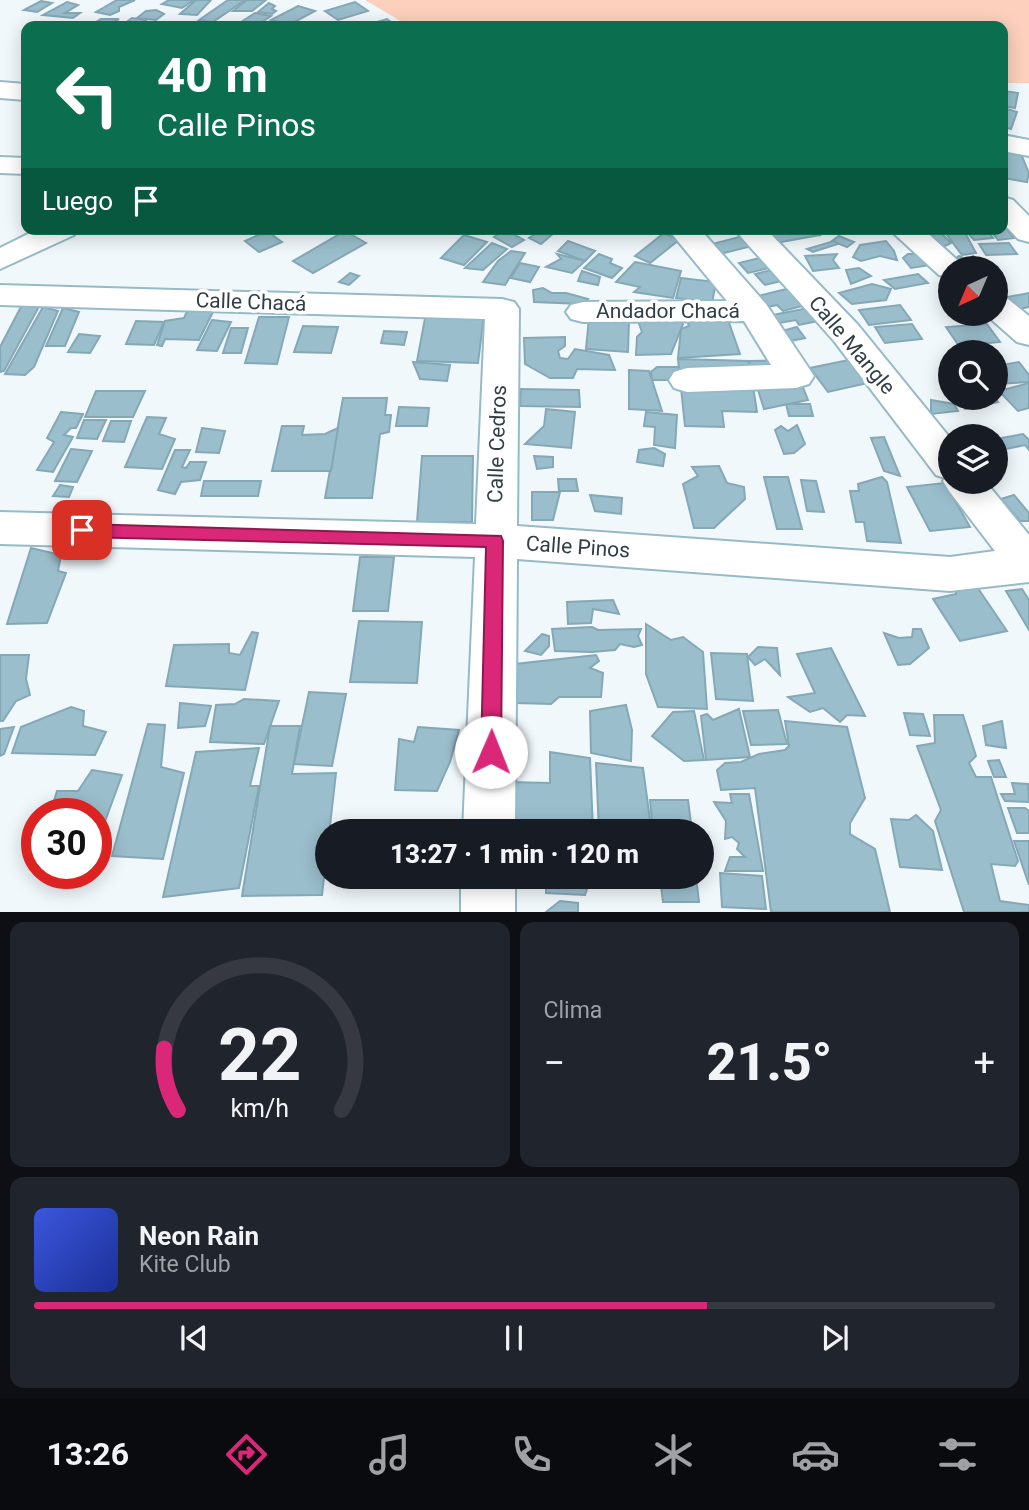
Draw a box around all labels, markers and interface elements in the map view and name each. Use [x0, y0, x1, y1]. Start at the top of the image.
text: 40 m [157, 47, 268, 104]
icon: left [42, 49, 133, 140]
text: Calle Pinos [157, 106, 316, 144]
icon: arrive [127, 182, 165, 220]
text: Luego [42, 186, 113, 216]
north arrow [938, 256, 1008, 326]
map controls [938, 256, 1008, 494]
street label: Calle Chacá [195, 288, 307, 316]
street label: Calle Mangle [804, 291, 900, 399]
street label: Andador Chacá [596, 299, 740, 323]
button: search [938, 340, 1008, 410]
street label: Calle Cedros [483, 385, 511, 503]
button: layers [938, 424, 1008, 494]
pin [52, 500, 112, 560]
icon: arrive [63, 511, 101, 549]
street label: Calle Pinos [525, 531, 631, 563]
position arrow [454, 715, 528, 789]
speed limit sign: 30 [21, 798, 112, 889]
text: 13:27 · 1 min · 120 m [390, 839, 639, 869]
text: Clima [544, 997, 602, 1024]
text: 22 [218, 1013, 302, 1099]
text: 21.5° [706, 1032, 832, 1093]
text: − [544, 1041, 565, 1085]
text: + [973, 1041, 995, 1085]
text: km/h [230, 1094, 289, 1123]
text: Neon Rain [139, 1221, 259, 1251]
text: Kite Club [139, 1251, 231, 1278]
icon: previous [175, 1319, 213, 1357]
icon: pause [495, 1319, 533, 1357]
icon: next [816, 1319, 854, 1357]
icon: directions [222, 1430, 271, 1479]
icon: music [365, 1430, 414, 1479]
icon: phone [507, 1430, 556, 1479]
icon: climate [649, 1430, 698, 1479]
icon: car [791, 1430, 840, 1479]
icon: filters [933, 1430, 982, 1479]
text: 13:26 [47, 1435, 129, 1473]

